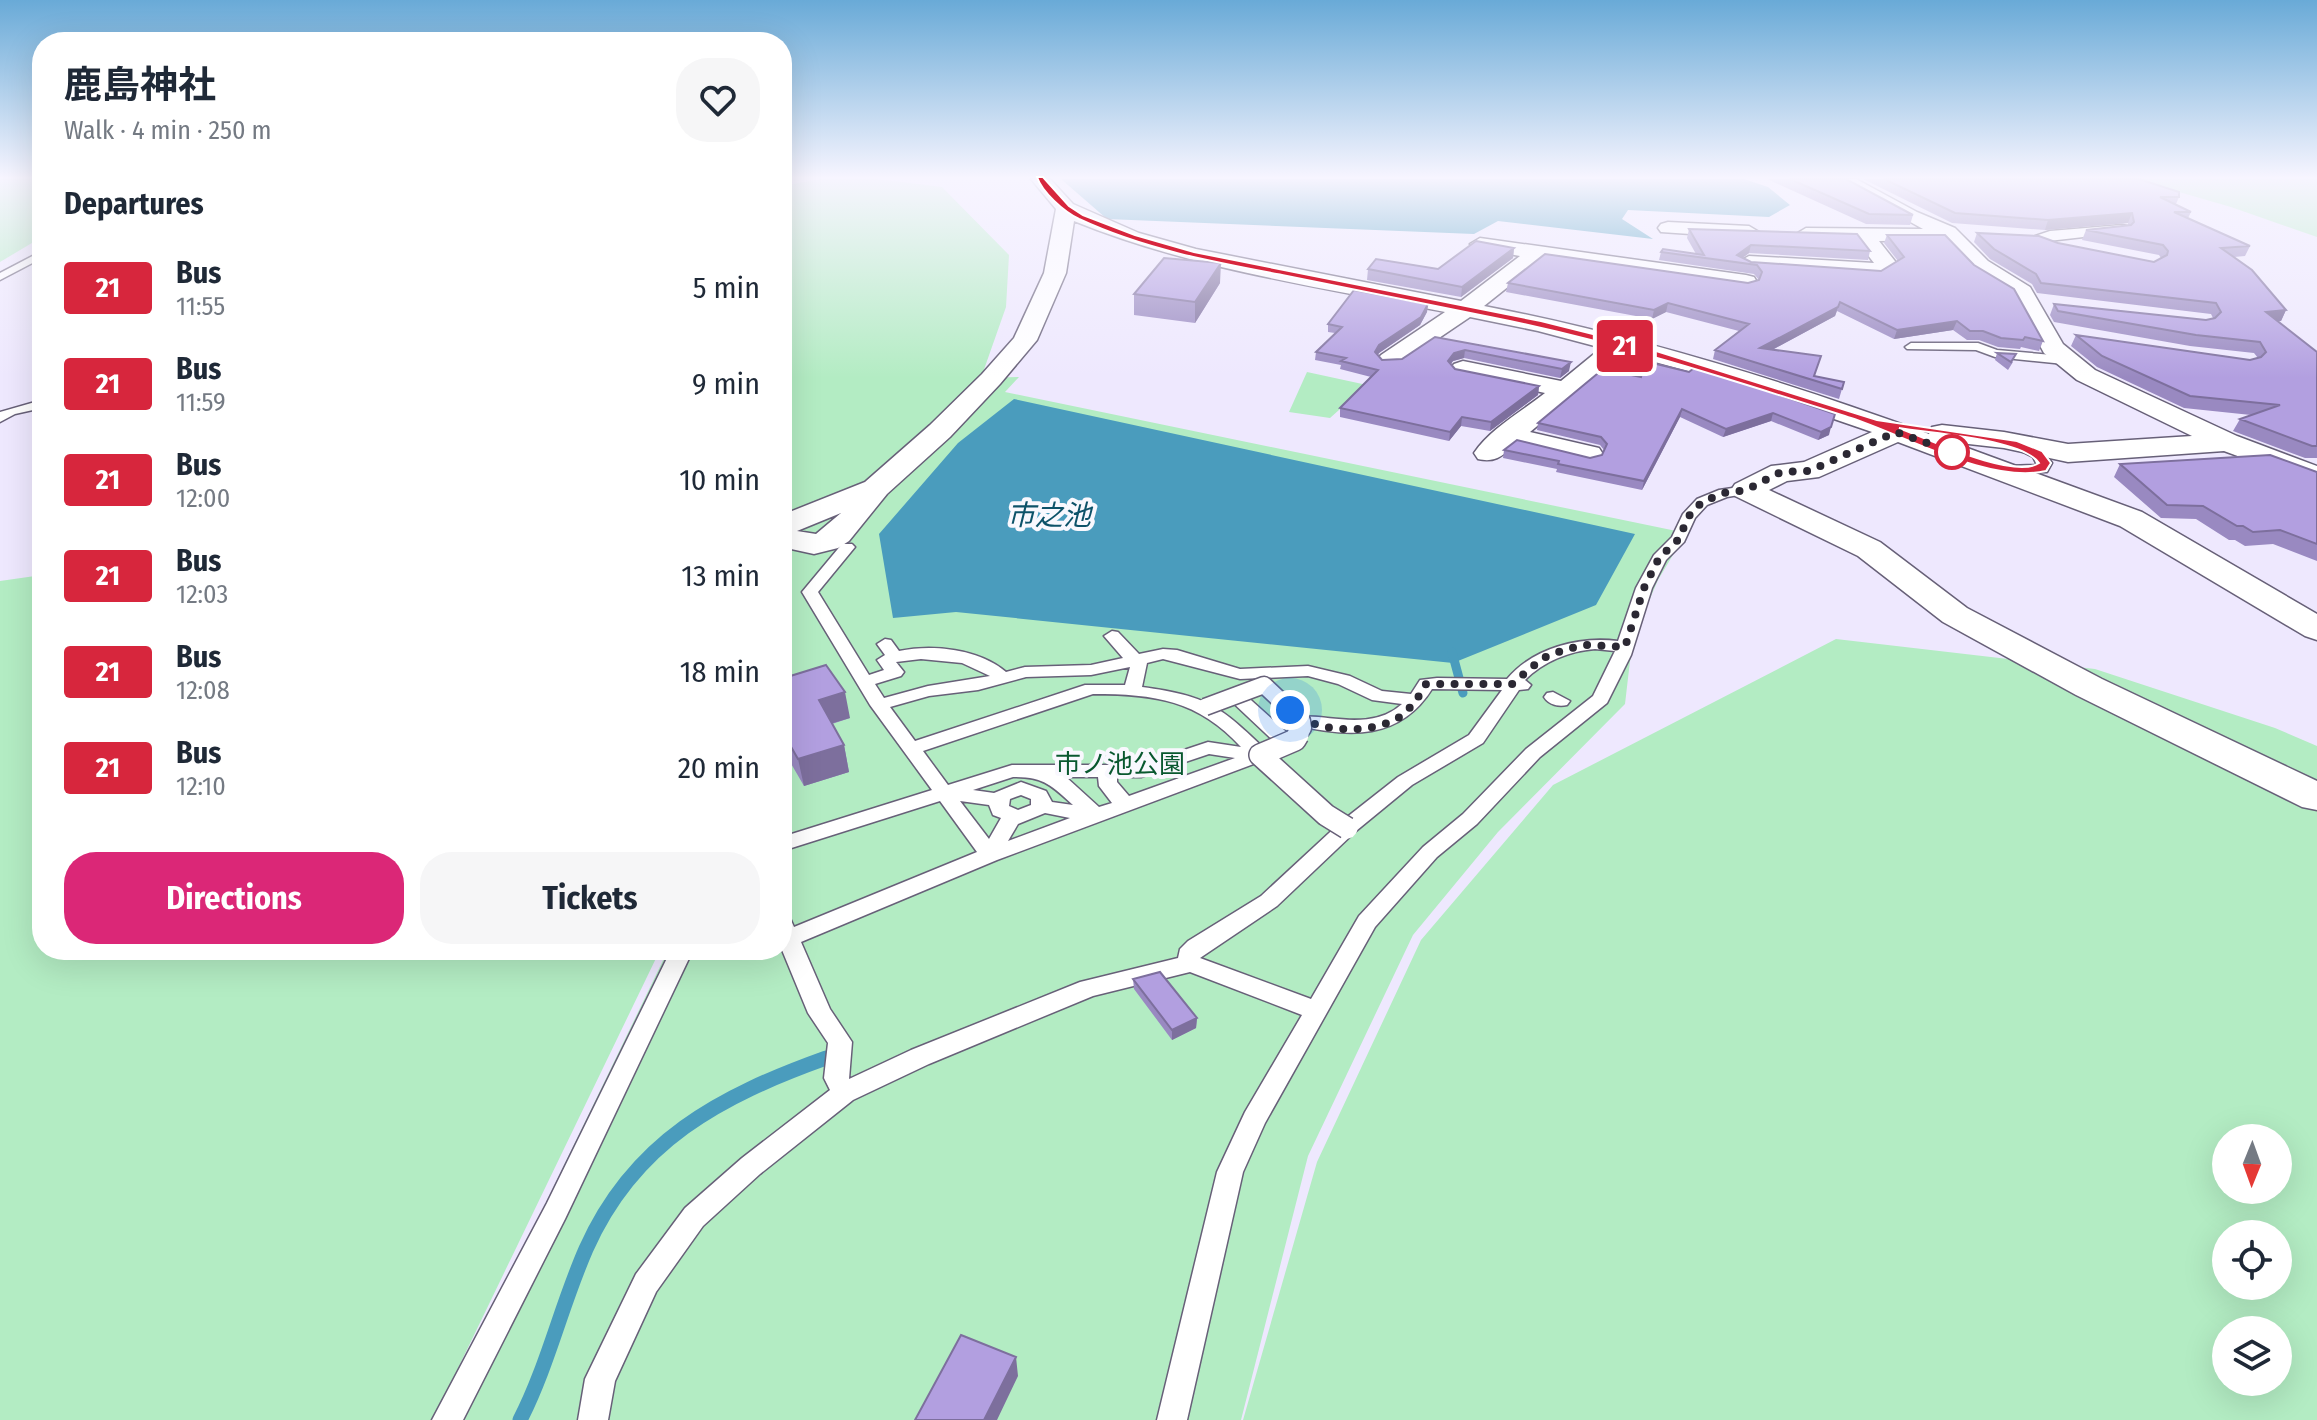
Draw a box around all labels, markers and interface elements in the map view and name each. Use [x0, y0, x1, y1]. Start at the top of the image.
button: heart [676, 58, 760, 142]
text: 鹿島神社 [64, 62, 216, 108]
text: Walk · 4 min · 250 m [64, 115, 272, 146]
text: Departures [64, 186, 204, 222]
text: Bus [176, 255, 221, 291]
text: 5 min [693, 270, 760, 306]
text: 21 [96, 271, 120, 304]
text: 11:55 [176, 291, 225, 322]
line badge: 21 [1589, 320, 1661, 372]
text: 21 [1613, 329, 1637, 362]
text: Bus [176, 351, 221, 387]
text: 9 min [692, 366, 760, 402]
text: 21 [96, 367, 120, 400]
text: 11:59 [176, 387, 226, 418]
unlabelled marker [1935, 435, 1969, 469]
text: Bus [176, 447, 221, 483]
text: 10 min [679, 462, 760, 498]
text: 21 [96, 463, 120, 496]
text: 12:00 [176, 483, 230, 514]
water label: 市之池 [1007, 499, 1094, 532]
text: Bus [176, 543, 221, 579]
text: 13 min [681, 558, 760, 594]
text: 21 [96, 559, 120, 592]
text: 12:03 [176, 579, 228, 610]
text: Bus [176, 639, 221, 675]
text: 18 min [680, 654, 760, 690]
text: 21 [96, 655, 120, 688]
text: 12:08 [176, 675, 230, 706]
your location [1270, 690, 1310, 730]
text: Bus [176, 735, 221, 771]
park label: 市ノ池公園 [1055, 749, 1185, 780]
text: 20 min [678, 750, 760, 786]
text: 21 [96, 751, 120, 784]
text: 12:10 [176, 771, 226, 802]
button: Directions [64, 852, 404, 944]
button: Tickets [420, 852, 760, 944]
north arrow [2212, 1124, 2292, 1204]
map controls [2212, 1124, 2292, 1396]
button: locate [2212, 1220, 2292, 1300]
button: layers [2212, 1316, 2292, 1396]

